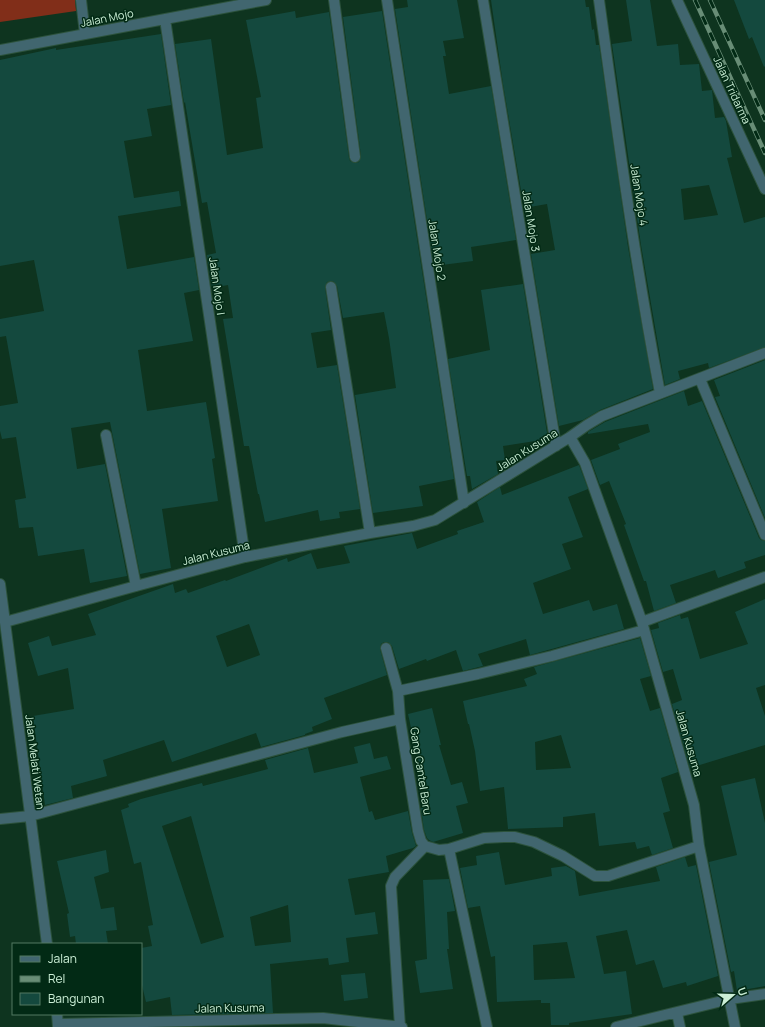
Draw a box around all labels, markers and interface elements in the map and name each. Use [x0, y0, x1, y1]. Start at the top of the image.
street label: Jalan Mojo [79, 5, 135, 30]
street label: Jalan Tridarma [710, 53, 755, 126]
street label: Jalan Mojo 4 [627, 163, 652, 227]
street label: Jalan Mojo 3 [519, 189, 544, 253]
street label: Jalan Mojo 2 [425, 218, 450, 282]
street label: Jalan Mojo I [206, 256, 229, 316]
street label: Jalan Kusuma [493, 425, 560, 474]
street label: Jalan Kusuma [181, 537, 251, 568]
street label: Jalan Kusuma [673, 708, 706, 778]
street label: Jalan Melati Wetan [22, 714, 49, 810]
street label: Gang Cantel Baru [407, 726, 436, 816]
legend [12, 943, 142, 1015]
text: Jalan [48, 950, 77, 967]
text: Rel [48, 970, 65, 987]
north arrow [713, 975, 753, 1015]
text: U [734, 985, 751, 998]
text: Bangunan [48, 990, 104, 1007]
street label: Jalan Kusuma [195, 999, 265, 1016]

